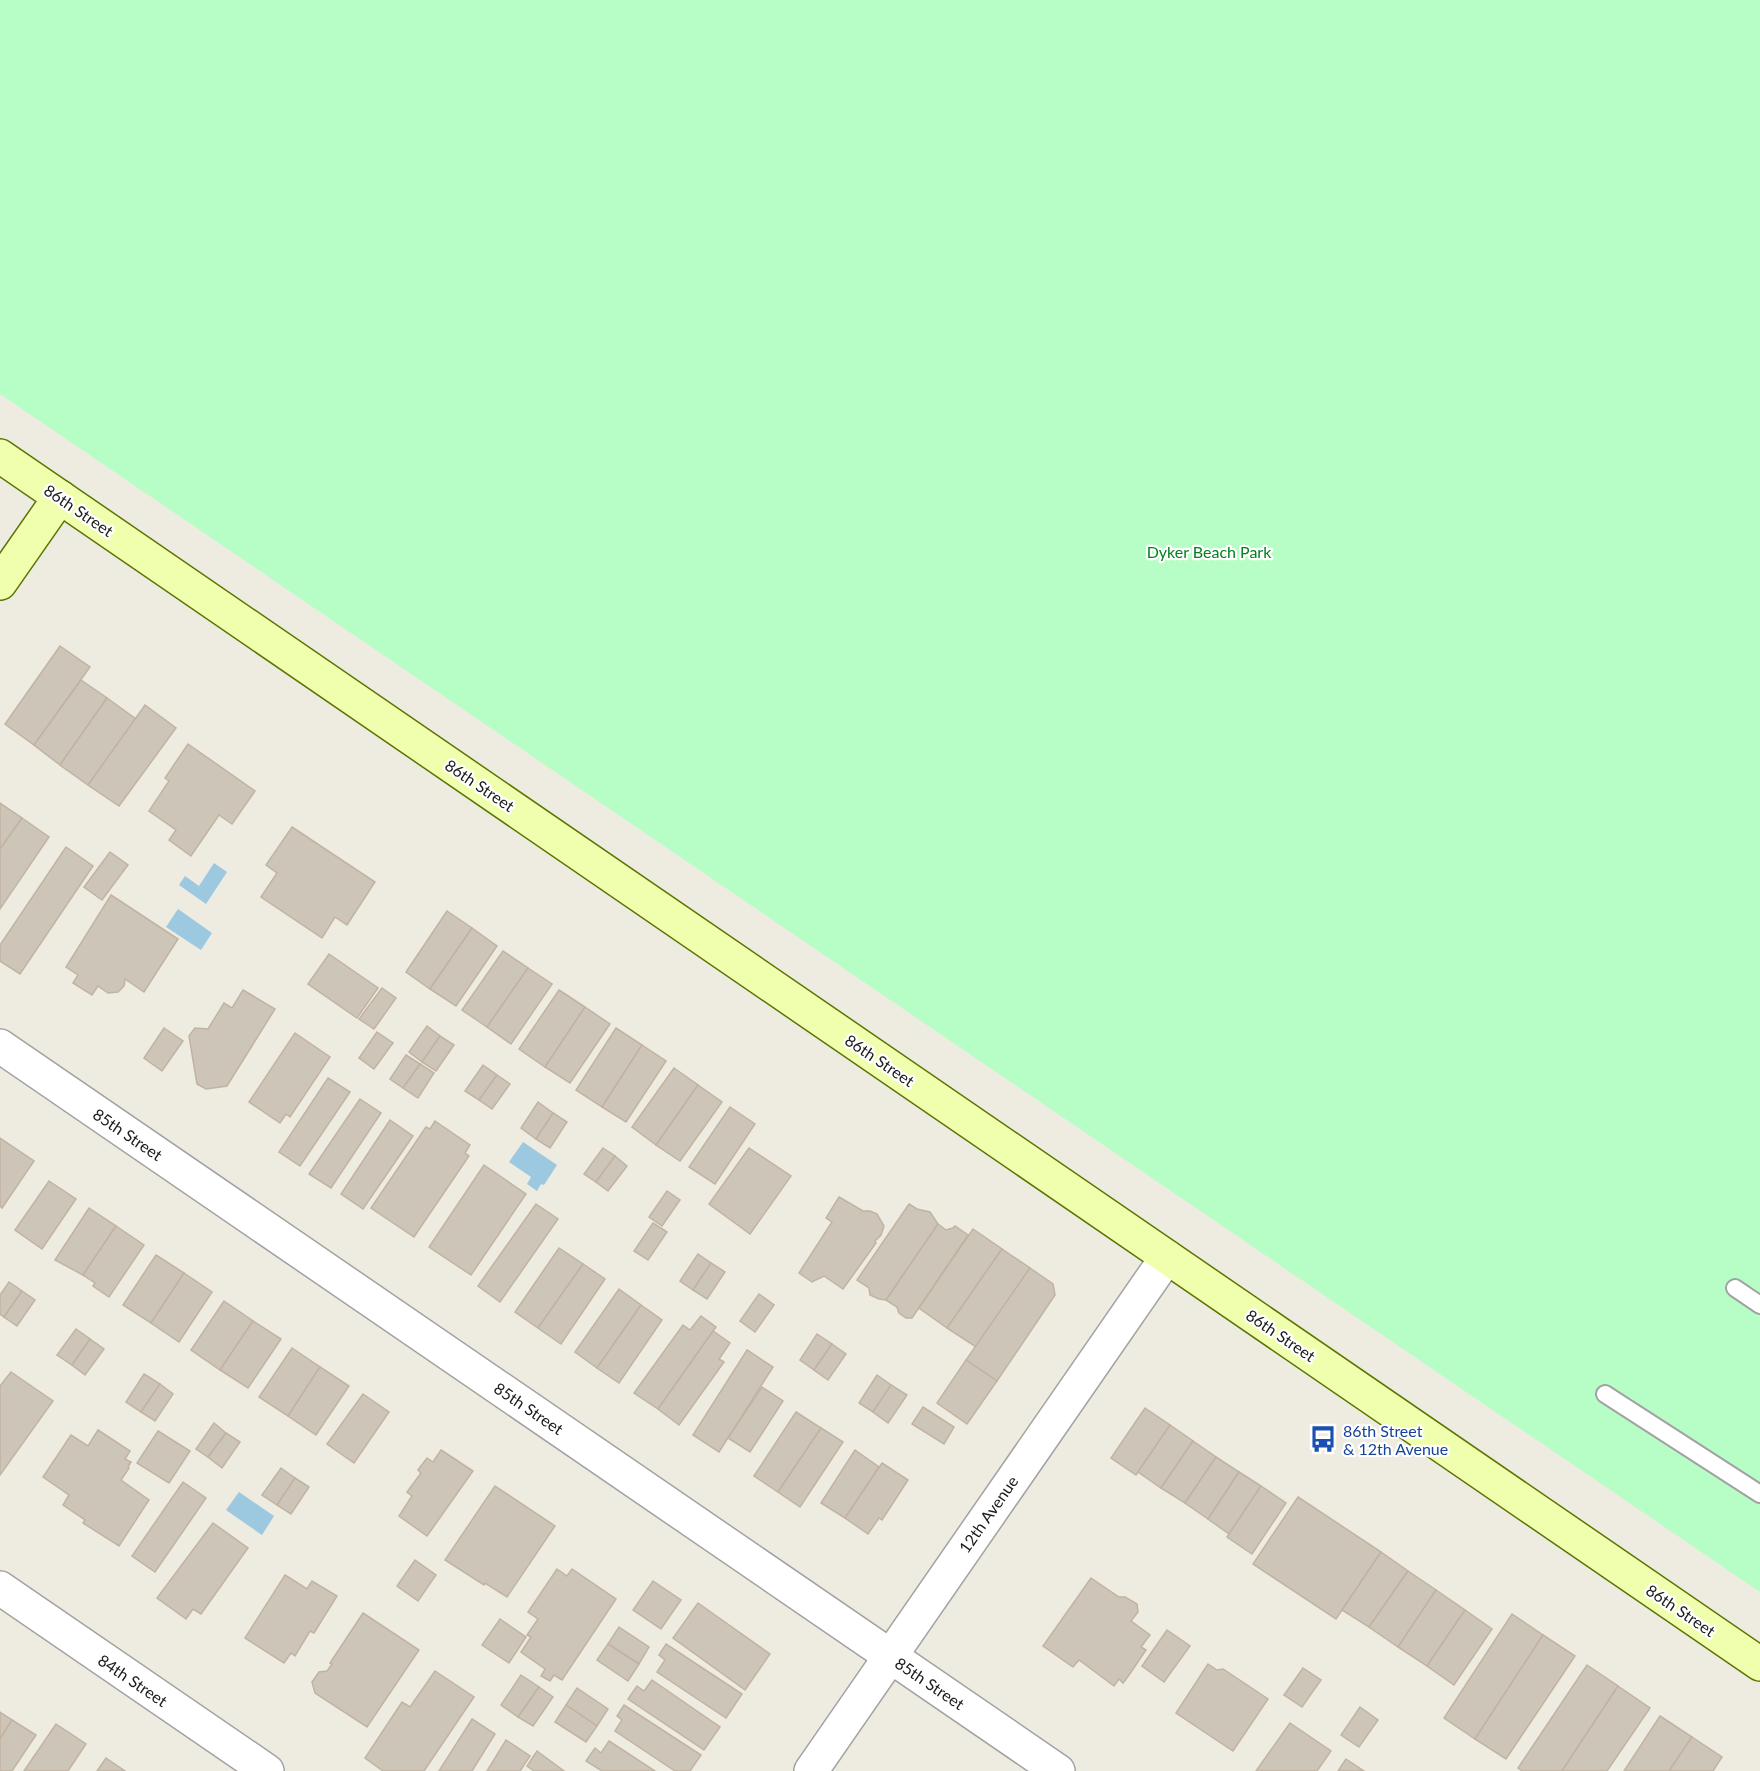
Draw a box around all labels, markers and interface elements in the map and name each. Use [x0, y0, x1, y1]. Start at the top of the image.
street label: 86th Street [41, 480, 117, 540]
park label: Dyker Beach Park [1147, 542, 1272, 561]
street label: 86th Street [442, 755, 518, 815]
street label: 86th Street [842, 1030, 918, 1090]
street label: 85th Street [90, 1104, 166, 1164]
street label: 86th Street [1243, 1305, 1319, 1365]
street label: 85th Street [491, 1378, 567, 1438]
place label: 86th Street & 12th Avenue [1343, 1421, 1448, 1458]
bus stop icon: 86th Street & 12th Avenue [1308, 1424, 1338, 1454]
street label: 12th Avenue [954, 1472, 1022, 1556]
street label: 86th Street [1643, 1580, 1719, 1640]
street label: 84th Street [95, 1650, 171, 1710]
street label: 85th Street [892, 1653, 968, 1713]

